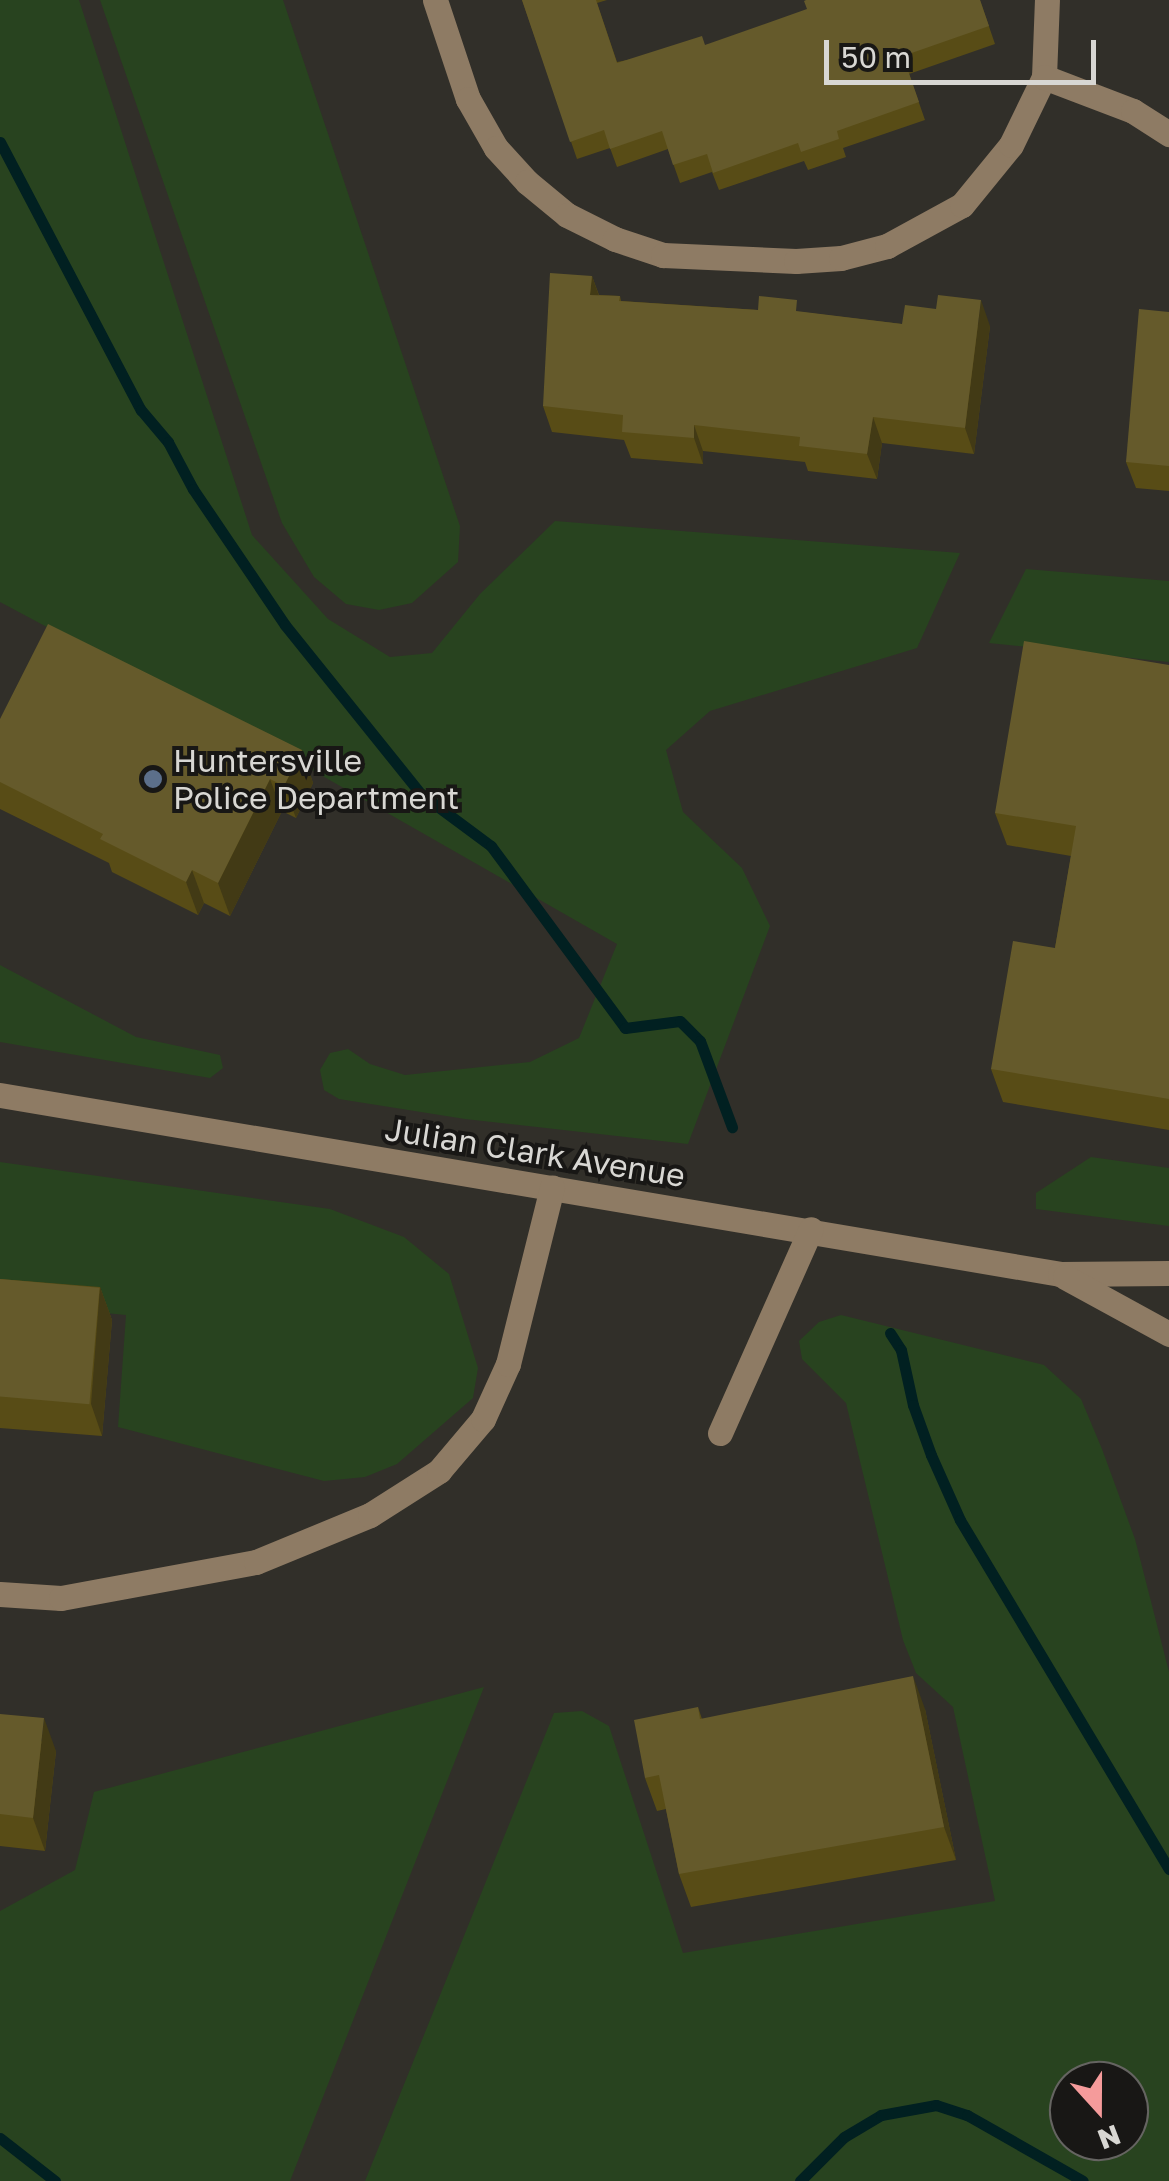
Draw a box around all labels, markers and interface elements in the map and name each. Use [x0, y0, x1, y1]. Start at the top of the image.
scale bar [829, 20, 1102, 82]
text: 50 m [841, 39, 911, 75]
place label: Huntersville Police Department [173, 742, 459, 817]
marker: Huntersville Police Department [142, 768, 164, 790]
street label: Julian Clark Avenue [382, 1109, 688, 1195]
north arrow [1049, 2061, 1149, 2161]
text: N [1093, 2118, 1125, 2157]

